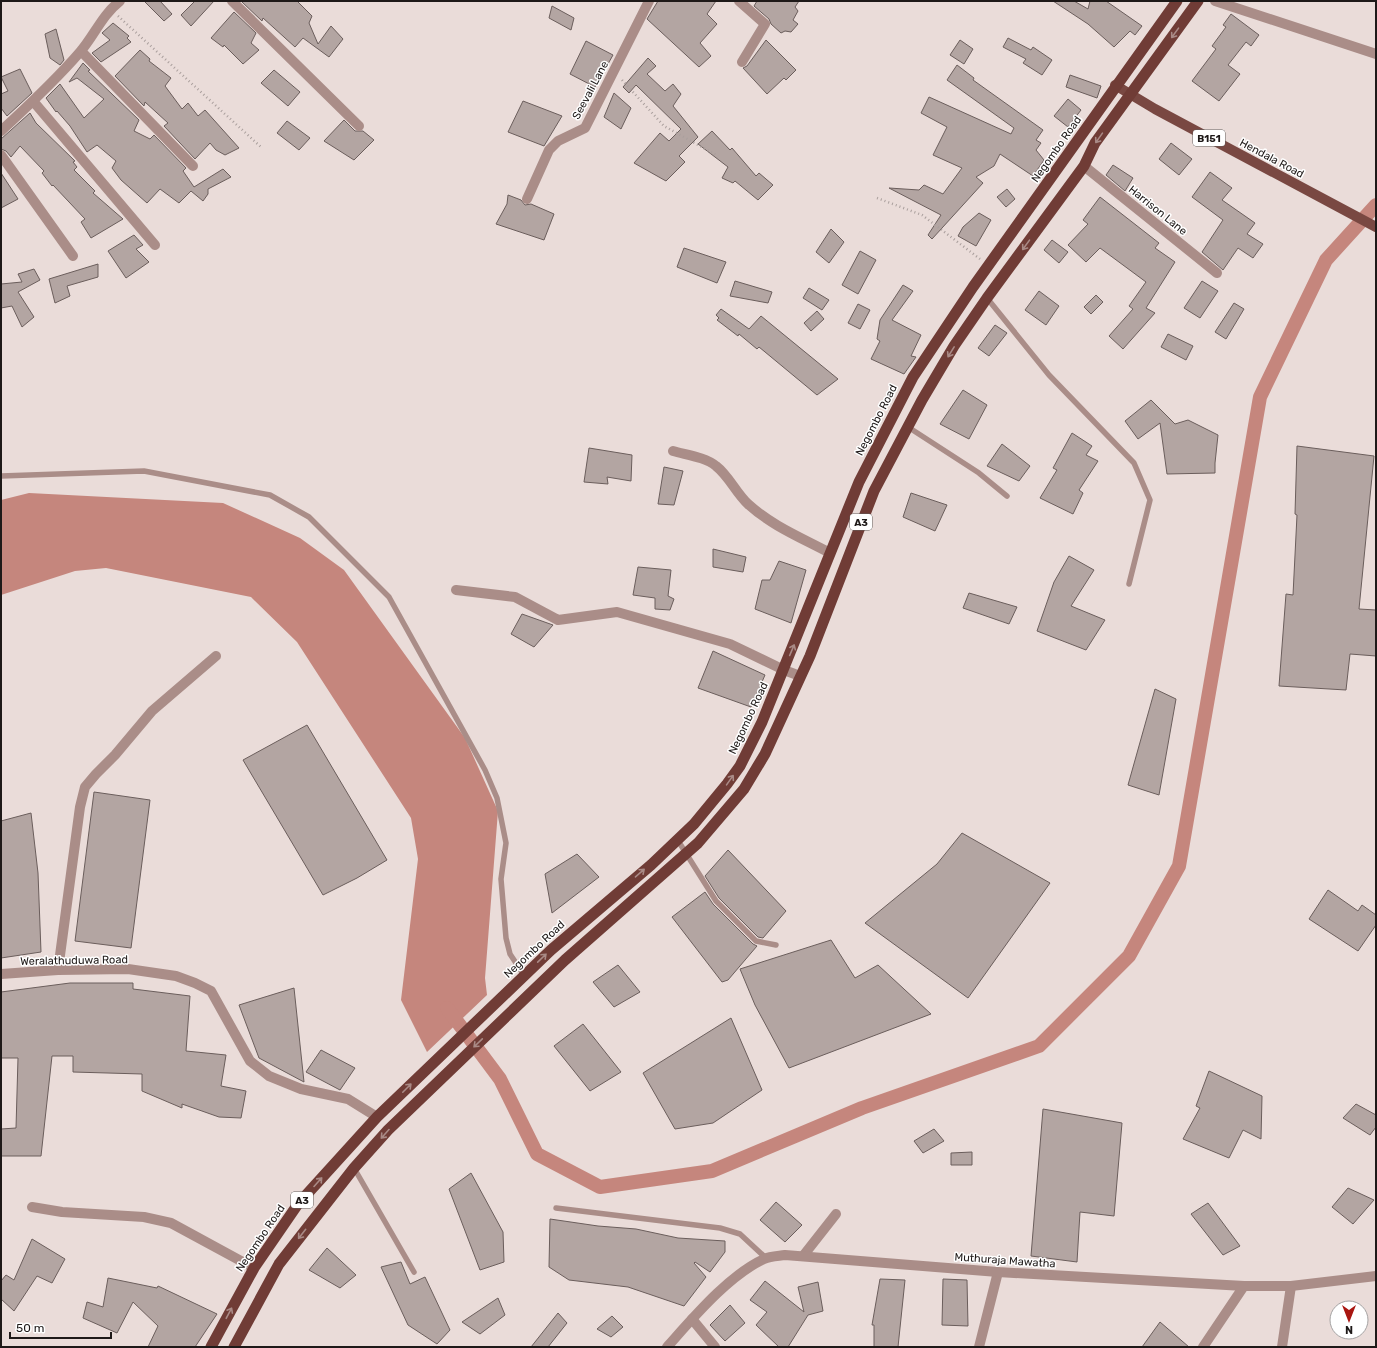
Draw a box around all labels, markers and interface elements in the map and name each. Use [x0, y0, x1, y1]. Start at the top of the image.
one-way arrow [1171, 27, 1179, 38]
street label: Seevali Lane [570, 59, 611, 122]
street label: Negombo Road [1029, 114, 1084, 185]
road number: B151 [1193, 130, 1225, 146]
one-way arrow [1095, 132, 1103, 143]
street label: Hendala Road [1237, 136, 1306, 181]
street label: Harrison Lane [1126, 183, 1189, 238]
one-way arrow [1022, 240, 1030, 251]
one-way arrow [947, 346, 955, 357]
street label: Negombo Road [853, 382, 900, 458]
road number: A3 [850, 514, 872, 530]
one-way arrow [789, 645, 797, 657]
street label: Negombo Road [726, 680, 771, 756]
one-way arrow [726, 774, 734, 785]
one-way arrow [635, 869, 646, 878]
street label: Negombo Road [501, 918, 567, 981]
street label: Weralathuduwa Road [20, 953, 128, 968]
one-way arrow [537, 954, 547, 963]
one-way arrow [473, 1039, 483, 1048]
one-way arrow [402, 1083, 412, 1093]
one-way arrow [380, 1129, 389, 1139]
one-way arrow [313, 1177, 322, 1187]
road number: A3 [291, 1192, 313, 1208]
street label: Negombo Road [233, 1202, 288, 1274]
one-way arrow [298, 1229, 306, 1240]
street label: Muthuraja Mawatha [954, 1250, 1056, 1271]
north arrow [1329, 1300, 1369, 1340]
one-way arrow [226, 1307, 234, 1319]
scale bar [10, 1314, 111, 1340]
text: 50 m [16, 1321, 44, 1335]
text: N [1345, 1323, 1353, 1336]

